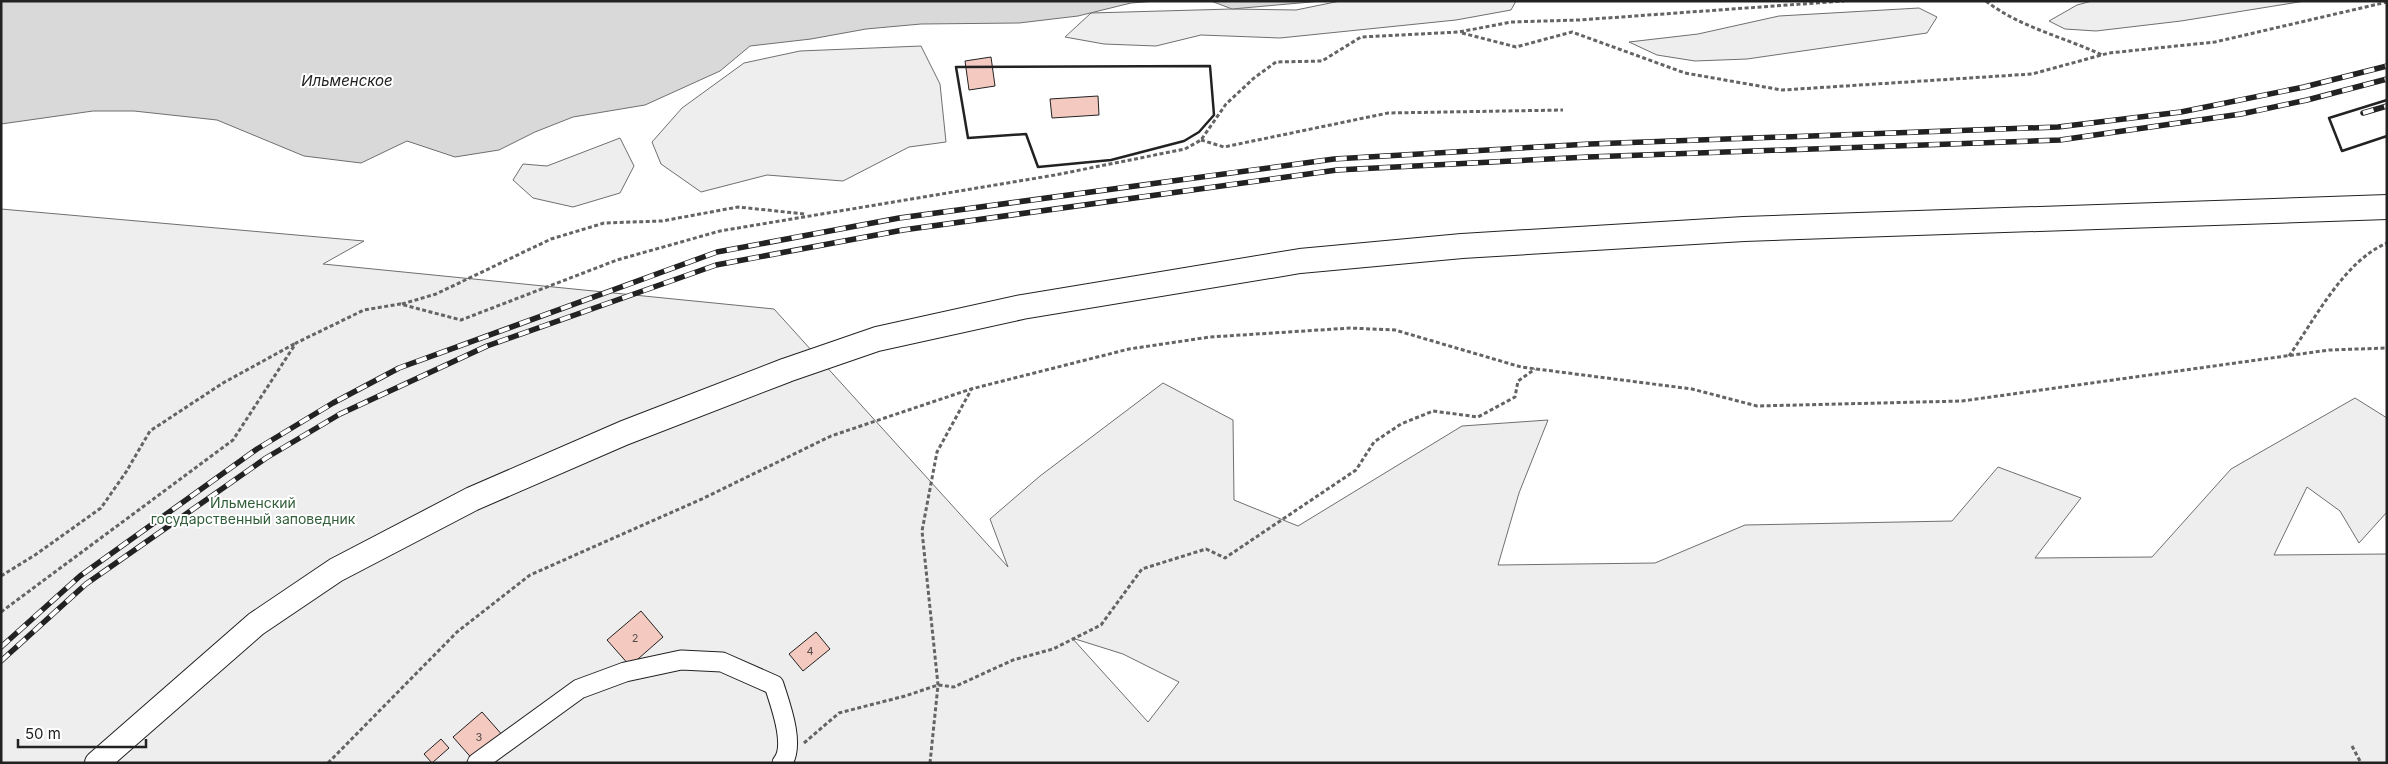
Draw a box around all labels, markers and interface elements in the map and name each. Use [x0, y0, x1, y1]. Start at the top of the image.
water label: Ильменское [301, 71, 393, 90]
park label: Ильменский государственный заповедник [151, 494, 356, 527]
house number: 2 [632, 631, 638, 645]
house number: 4 [806, 644, 814, 658]
scale bar [18, 716, 145, 748]
text: 50 m [25, 724, 61, 743]
house number: 3 [476, 730, 483, 744]

